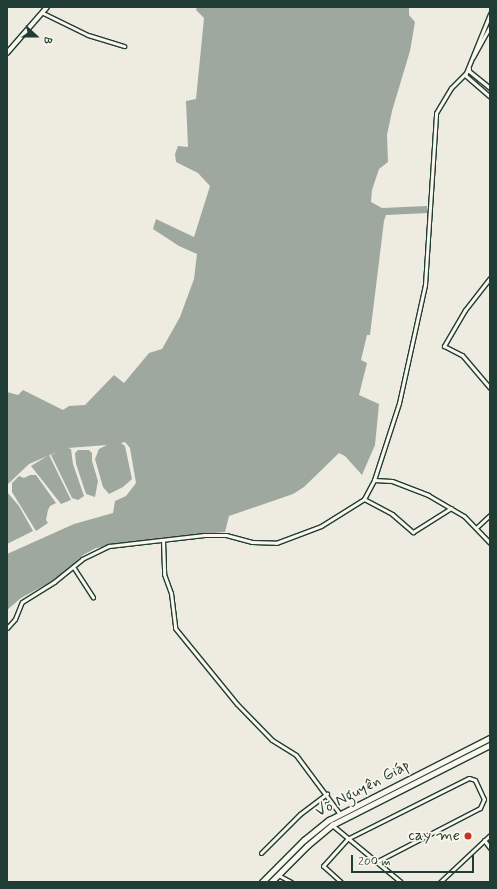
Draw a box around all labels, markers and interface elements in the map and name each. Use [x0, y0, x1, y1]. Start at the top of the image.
north arrow [16, 16, 56, 56]
text: B [39, 35, 55, 46]
street label: Võ Nguyên Giáp [313, 756, 413, 822]
place label: cay me [412, 826, 460, 846]
marker: cay me [463, 831, 473, 841]
scale bar [353, 847, 476, 873]
text: 200 m [358, 854, 391, 870]

